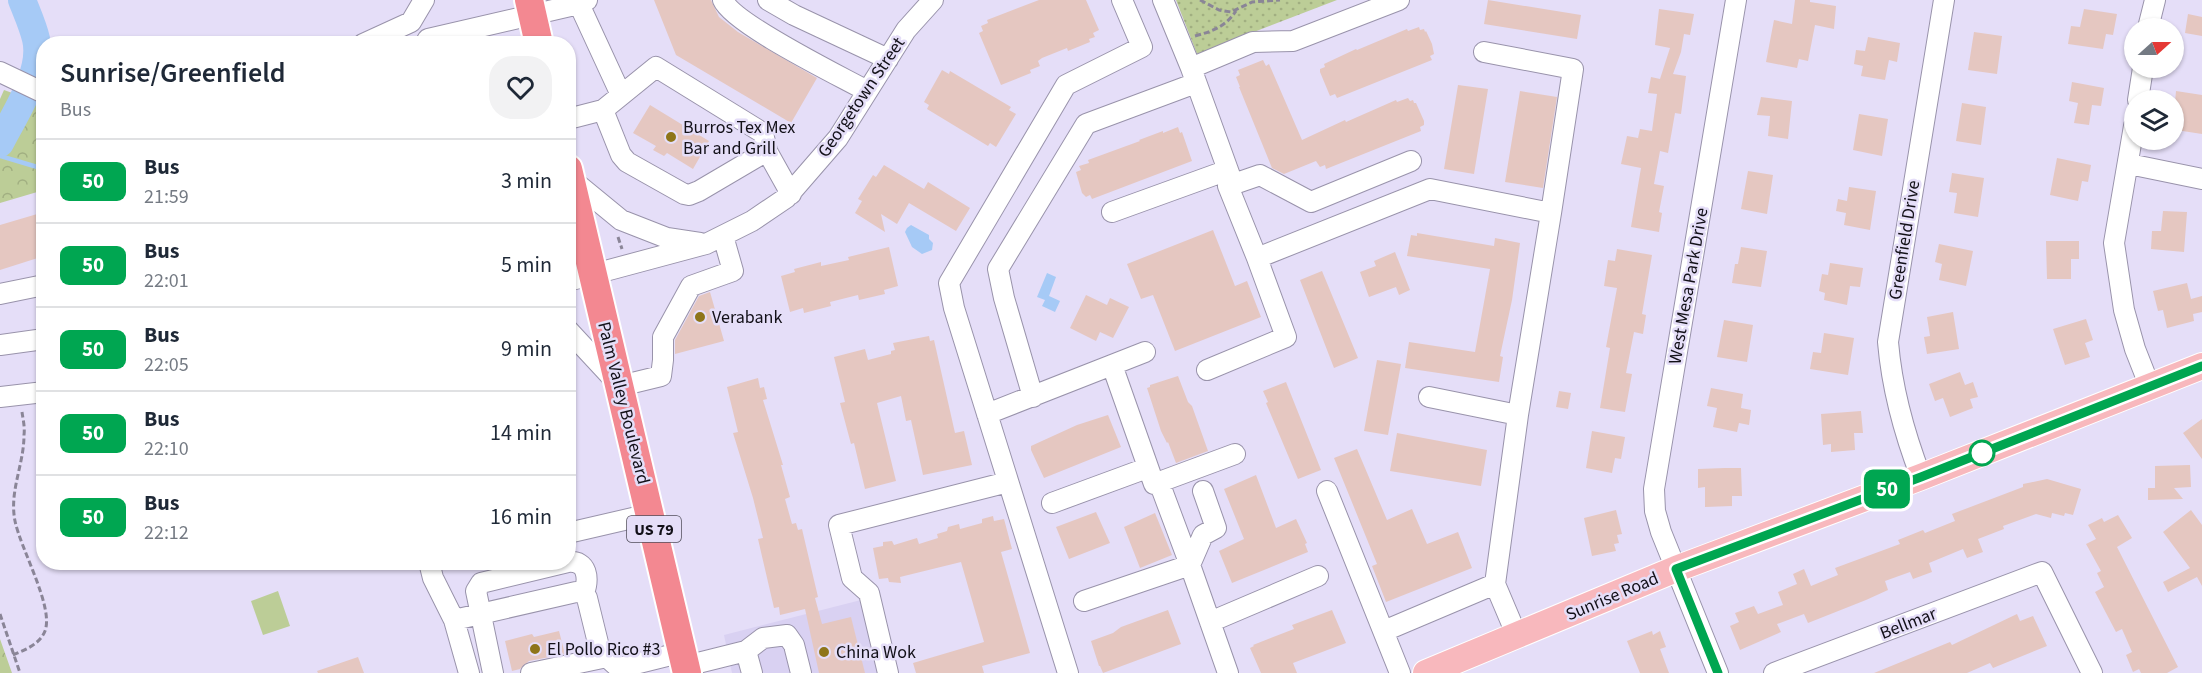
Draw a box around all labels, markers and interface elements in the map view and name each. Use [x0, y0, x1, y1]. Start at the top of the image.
north arrow [2124, 18, 2184, 78]
map controls [2124, 18, 2184, 150]
street label: Georgetown Street [812, 32, 911, 162]
text: Sunrise/Greenfield [60, 53, 286, 93]
button: heart [489, 56, 552, 119]
button: layers [2124, 90, 2184, 150]
text: Bus [60, 96, 91, 124]
place label: Burros Tex Mex Bar and Grill [683, 115, 795, 161]
marker: Burros Tex Mex Bar and Grill [664, 130, 678, 144]
text: Bus [144, 151, 180, 183]
text: 3 min [501, 165, 552, 197]
text: 50 [82, 166, 104, 196]
street label: Greenfield Drive [1883, 178, 1926, 302]
text: 21:59 [144, 183, 189, 211]
street label: West Mesa Park Drive [1662, 206, 1715, 366]
text: Bus [144, 235, 180, 267]
text: 5 min [501, 249, 552, 281]
text: 50 [82, 250, 104, 280]
text: 22:01 [144, 267, 189, 295]
place label: Verabank [712, 305, 782, 330]
marker: Verabank [693, 310, 707, 324]
text: Bus [144, 319, 180, 351]
street label: Palm Valley Boulevard [591, 319, 656, 487]
text: 9 min [501, 333, 552, 365]
text: 50 [82, 334, 104, 364]
text: 22:05 [144, 351, 189, 379]
text: Bus [144, 403, 180, 435]
text: 14 min [490, 417, 552, 449]
text: 50 [82, 418, 104, 448]
text: 22:10 [144, 435, 189, 463]
unlabelled marker [1969, 440, 1995, 466]
line badge: 50 [1860, 470, 1914, 508]
text: 50 [1876, 474, 1898, 504]
text: Bus [144, 487, 180, 519]
text: 16 min [490, 501, 552, 533]
text: 50 [82, 502, 104, 532]
road number: US 79 [627, 516, 681, 542]
text: 22:12 [144, 519, 189, 547]
street label: Sunrise Road [1562, 566, 1662, 627]
street label: Bellmar [1876, 601, 1941, 646]
place label: El Pollo Rico #3 [547, 637, 661, 662]
place label: China Wok [836, 640, 916, 665]
marker: El Pollo Rico #3 [528, 642, 542, 656]
marker: China Wok [817, 645, 831, 659]

